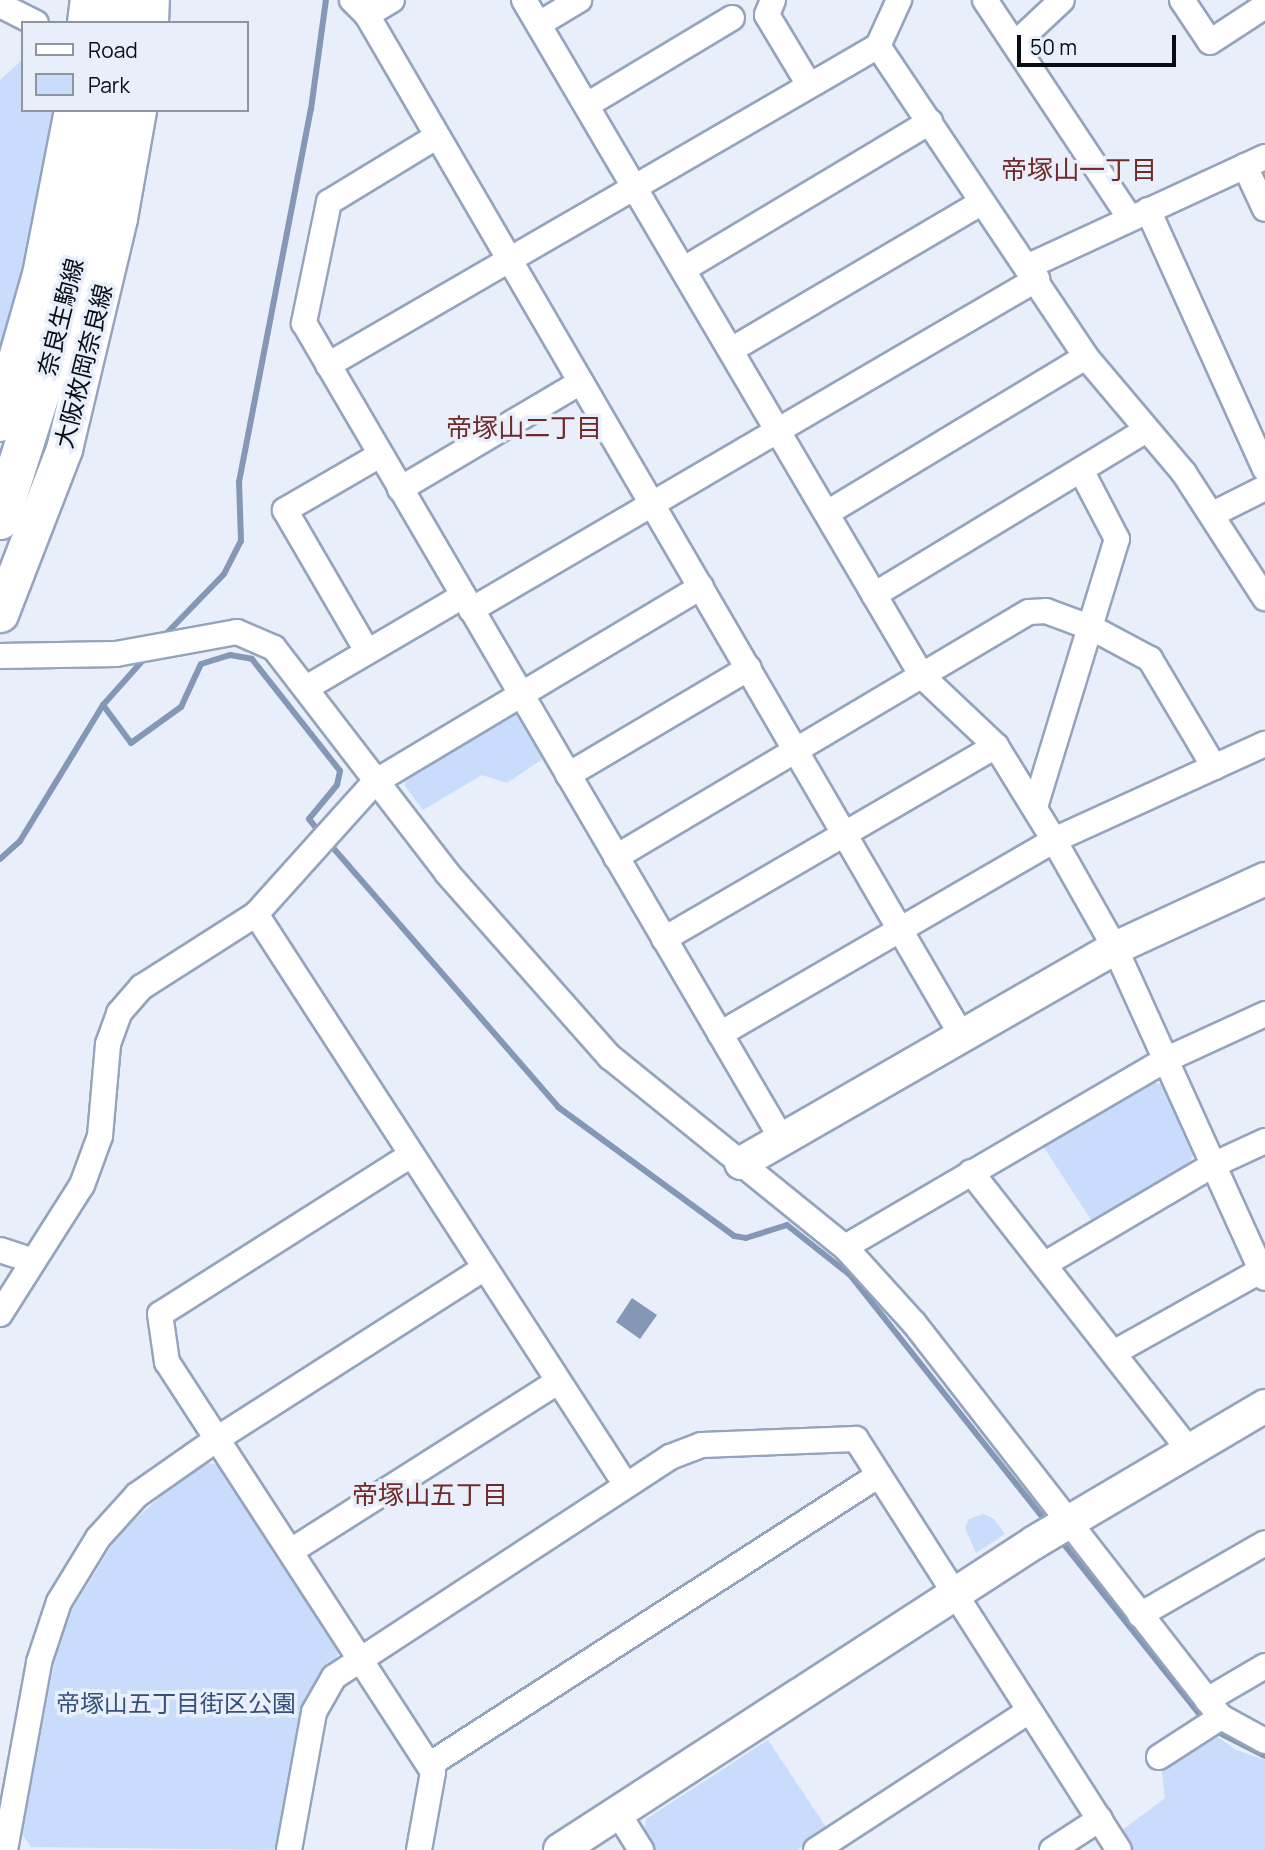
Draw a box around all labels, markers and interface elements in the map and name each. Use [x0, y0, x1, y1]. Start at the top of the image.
legend [21, 21, 248, 112]
scale bar [1020, 21, 1179, 65]
text: 50 m [1030, 33, 1077, 61]
text: Road [88, 36, 138, 64]
text: Park [88, 71, 130, 99]
district label: 帝塚山一丁目 [1001, 154, 1157, 186]
street label: 奈良生駒線 [32, 255, 88, 379]
street label: 大阪枚岡奈良線 [49, 281, 117, 451]
district label: 帝塚山二丁目 [446, 412, 602, 444]
district label: 帝塚山五丁目 [352, 1479, 508, 1511]
park label: 帝塚山五丁目街区公園 [56, 1689, 296, 1717]

